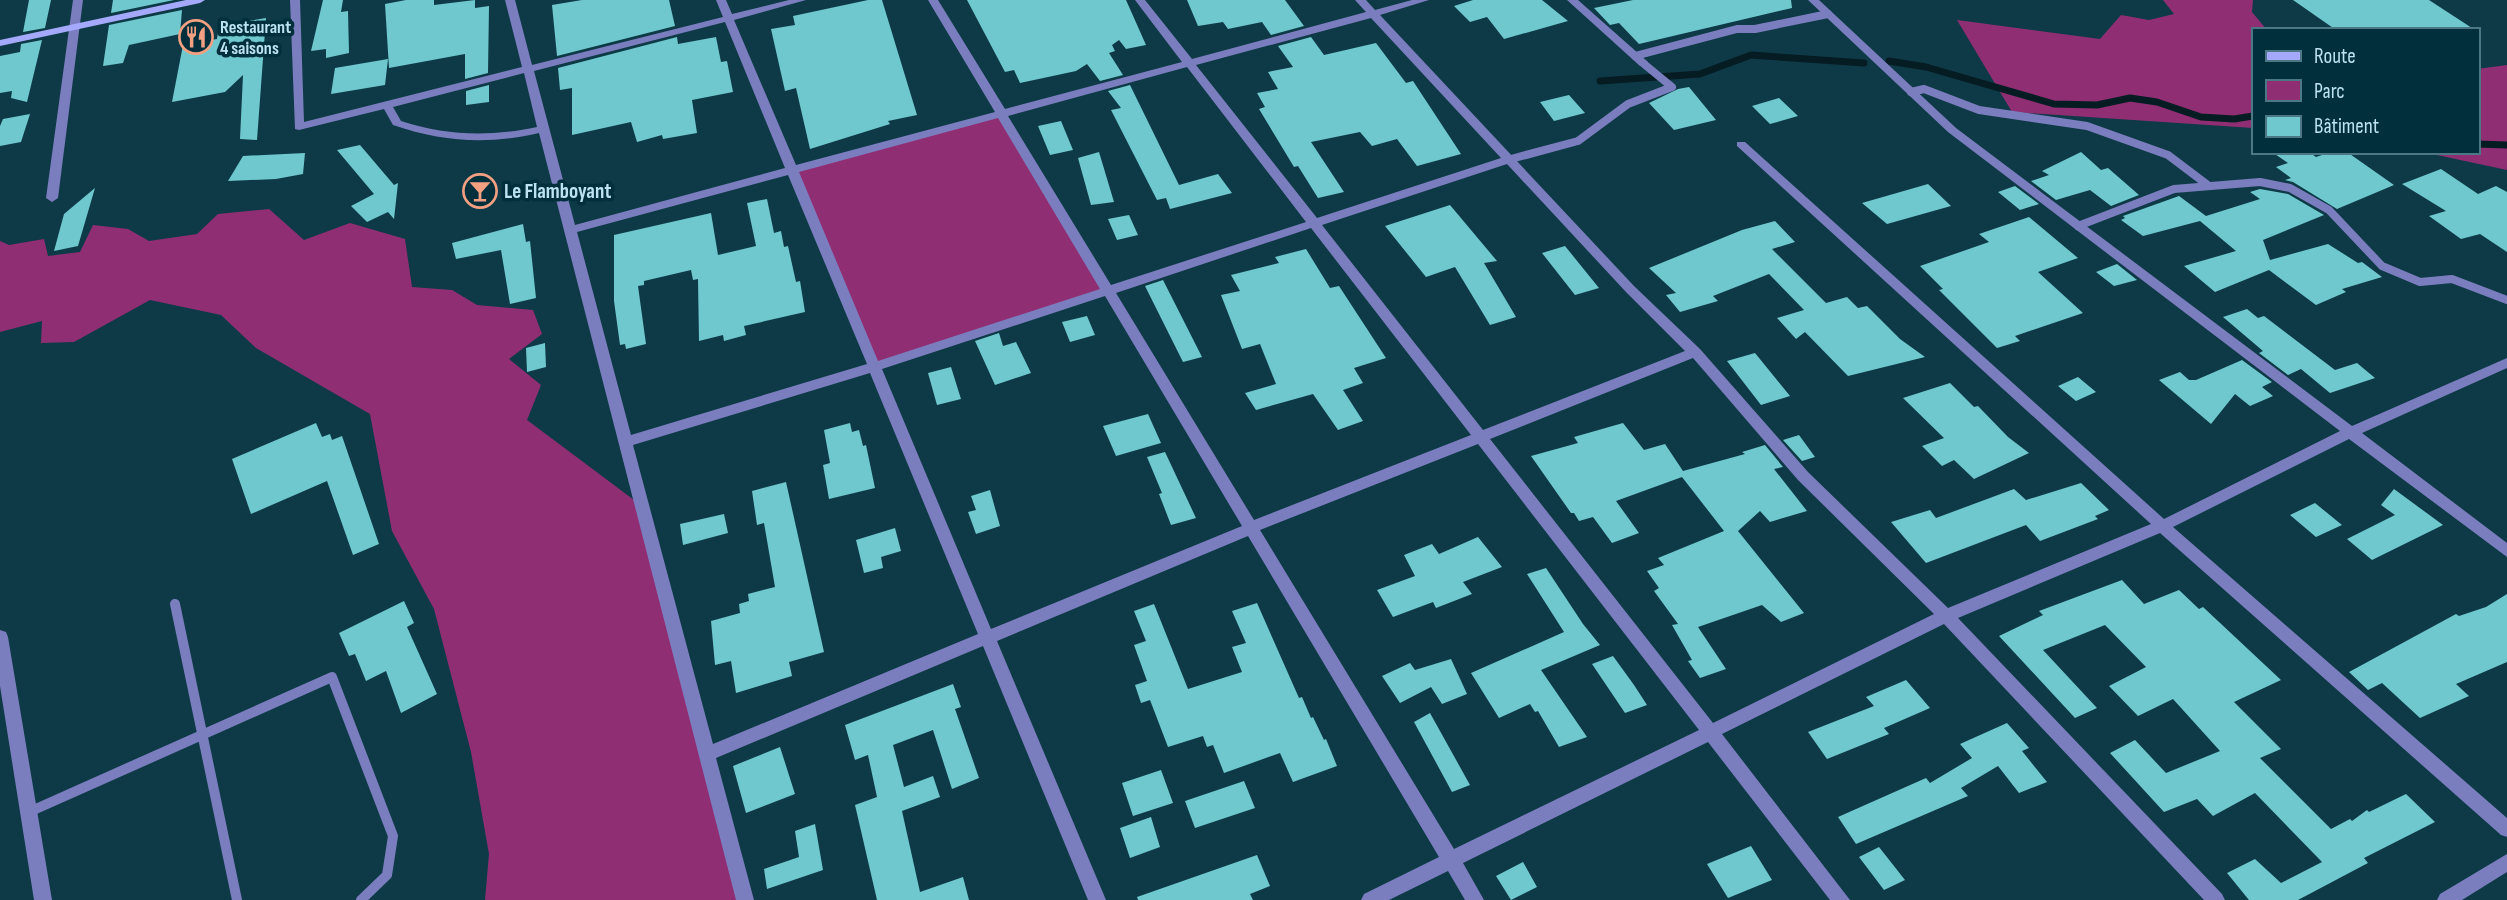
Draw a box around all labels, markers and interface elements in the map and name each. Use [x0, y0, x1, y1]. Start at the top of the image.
place label: Restaurant 4 saisons [220, 17, 291, 59]
restaurant icon: Restaurant 4 saisons [177, 18, 215, 56]
legend [2252, 28, 2479, 154]
text: Route [2314, 44, 2356, 69]
text: Parc [2314, 79, 2345, 104]
text: Bâtiment [2314, 114, 2379, 139]
bar icon: Le Flamboyant [461, 172, 499, 210]
place label: Le Flamboyant [504, 179, 611, 204]

